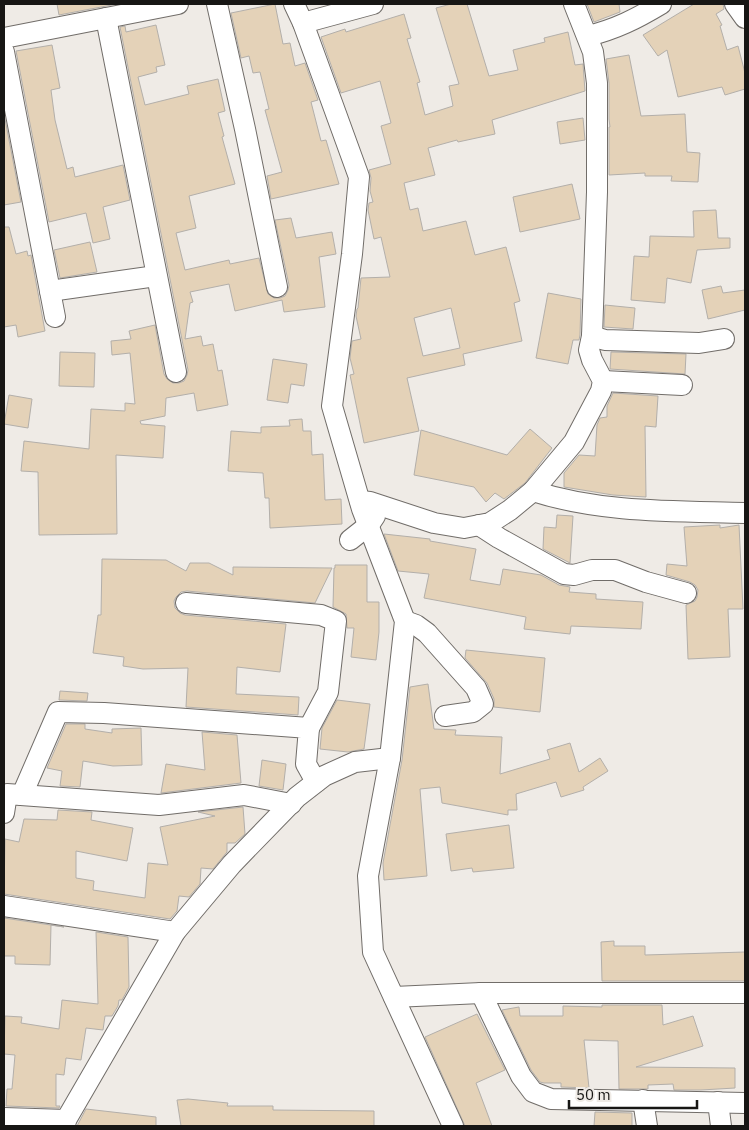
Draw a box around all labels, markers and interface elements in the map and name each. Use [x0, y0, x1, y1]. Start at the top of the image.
scale bar [569, 1078, 696, 1110]
text: 50 m [576, 1085, 611, 1104]

